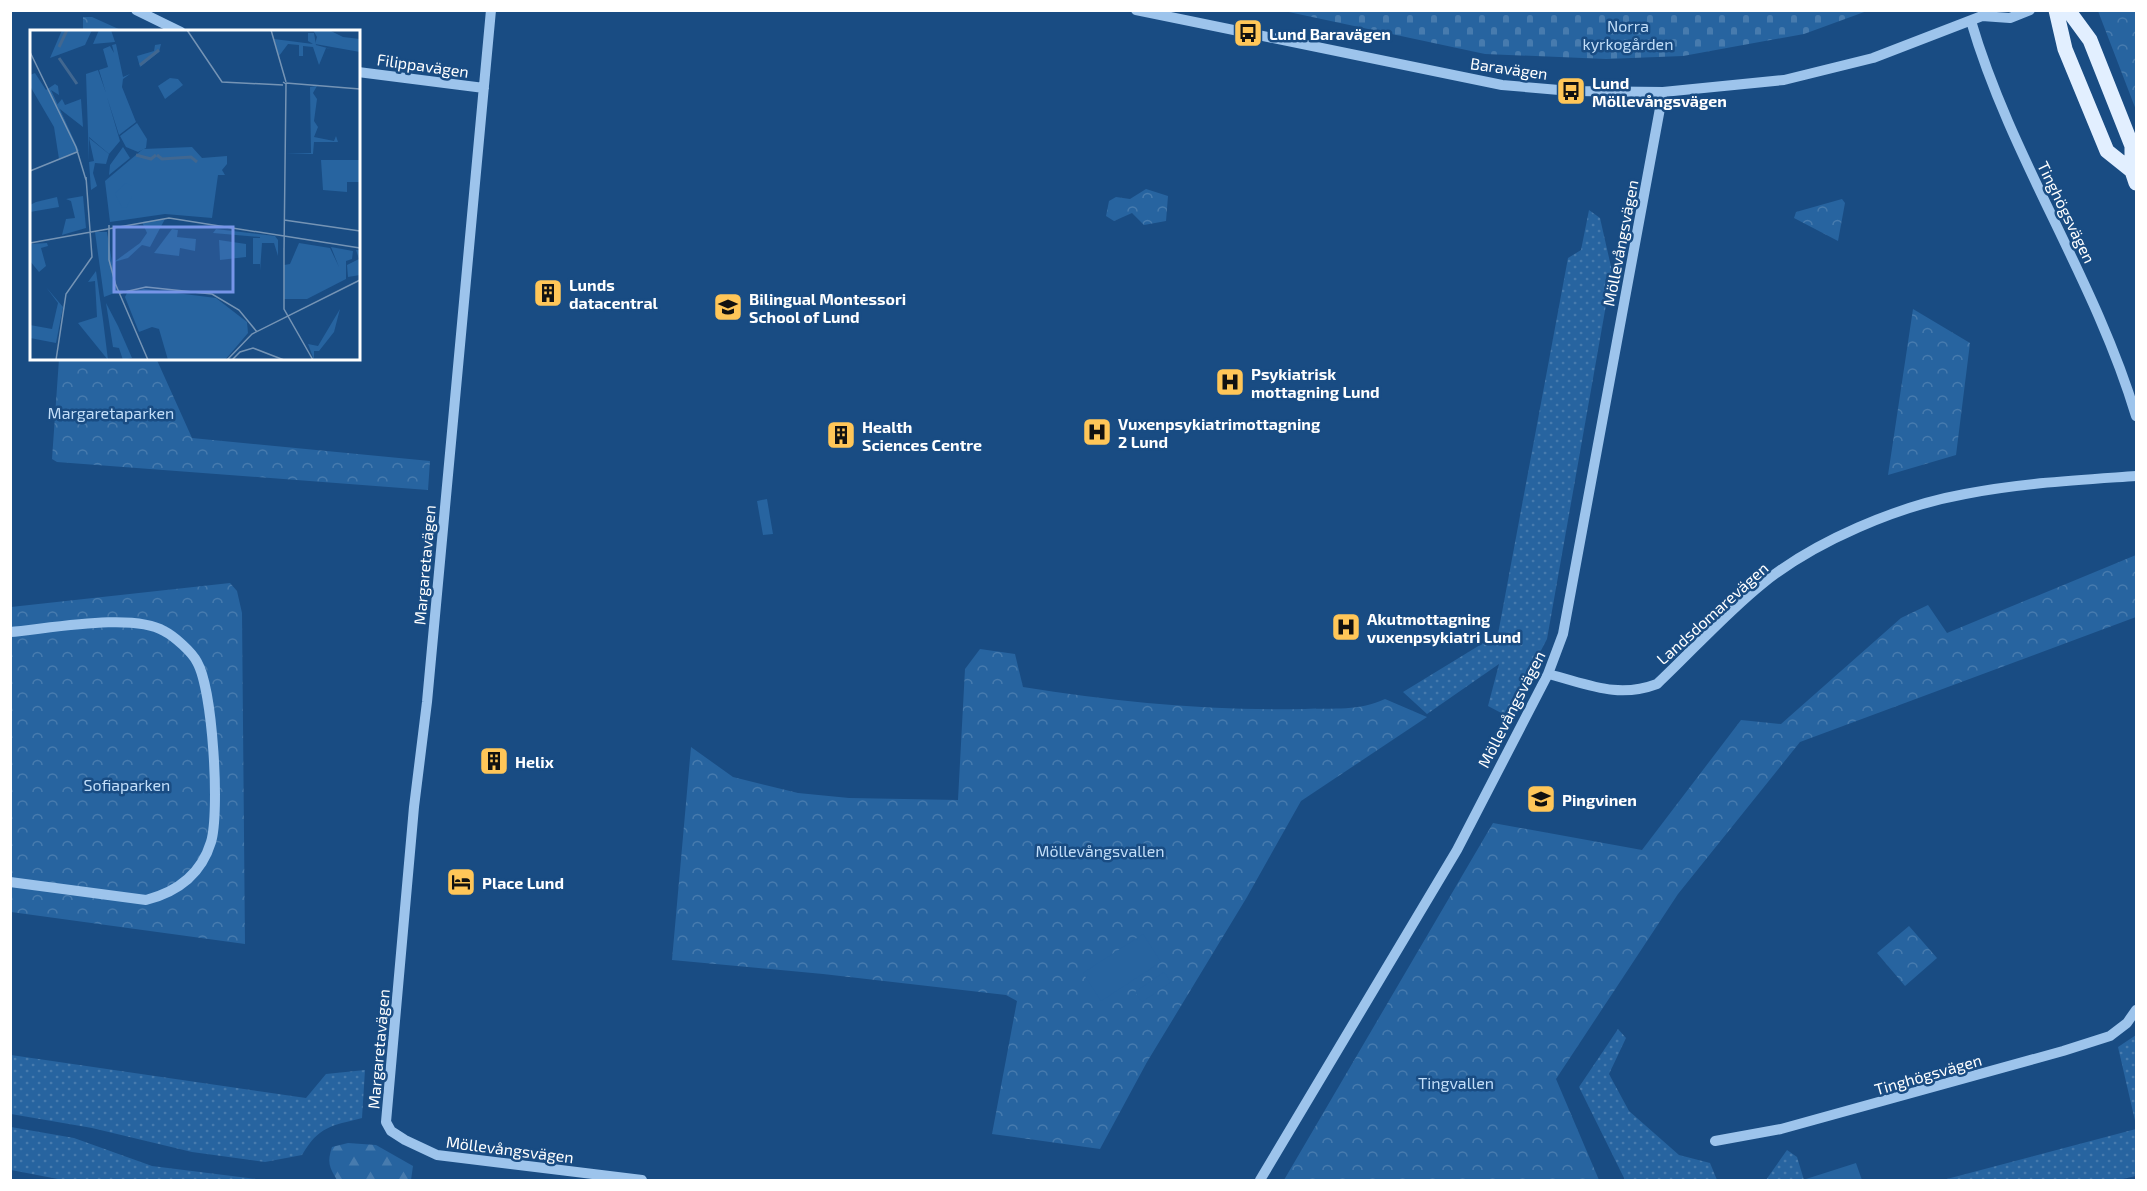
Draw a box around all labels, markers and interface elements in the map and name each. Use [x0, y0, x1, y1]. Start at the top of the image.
park label: Norra kyrkogården [1583, 16, 1673, 53]
bus stop icon: Lund Baravägen [1232, 17, 1264, 49]
place label: Lund Baravägen [1269, 24, 1391, 43]
inset map [30, 30, 360, 360]
street label: Filippavägen [376, 49, 470, 81]
street label: Baravägen [1469, 53, 1549, 83]
place label: Lund Möllevångsvägen [1592, 73, 1727, 110]
bus stop icon: Lund Möllevångsvägen [1555, 75, 1587, 107]
street label: Tinghögsvägen [2034, 158, 2100, 266]
street label: Möllevångsvägen [1598, 178, 1642, 308]
place label: Lunds datacentral [569, 275, 658, 312]
building icon: Lunds datacentral [532, 277, 564, 309]
place label: Bilingual Montessori School of Lund [749, 289, 906, 326]
school or university icon: Bilingual Montessori School of Lund [712, 291, 744, 323]
place label: Psykiatrisk mottagning Lund [1251, 364, 1380, 401]
hospital icon: Psykiatrisk mottagning Lund [1214, 366, 1246, 398]
park label: Margaretaparken [48, 403, 174, 422]
place label: Vuxenpsykiatrimottagning 2 Lund [1118, 414, 1321, 451]
hospital icon: Vuxenpsykiatrimottagning 2 Lund [1081, 416, 1113, 448]
place label: Health Sciences Centre [862, 417, 982, 454]
building icon: Health Sciences Centre [825, 419, 857, 451]
street label: Margaretavägen [409, 504, 439, 626]
street label: Landsdomarevägen [1652, 558, 1772, 668]
place label: Akutmottagning vuxenpsykiatri Lund [1367, 609, 1521, 647]
hospital icon: Akutmottagning vuxenpsykiatri Lund [1330, 611, 1362, 643]
street label: Möllevångsvägen [1473, 647, 1549, 771]
building icon: Helix [478, 745, 510, 777]
place label: Helix [515, 752, 554, 771]
park label: Sofiaparken [84, 775, 170, 794]
school or university icon: Pingvinen [1525, 783, 1557, 815]
place label: Pingvinen [1562, 790, 1637, 809]
park label: Möllevångsvallen [1035, 841, 1165, 860]
hotel icon: Place Lund [445, 866, 477, 898]
place label: Place Lund [482, 873, 564, 892]
street label: Margaretavägen [363, 988, 393, 1110]
street label: Tinghögsvägen [1872, 1050, 1984, 1098]
park label: Tingvallen [1418, 1073, 1494, 1092]
street label: Möllevångsvägen [445, 1132, 575, 1166]

